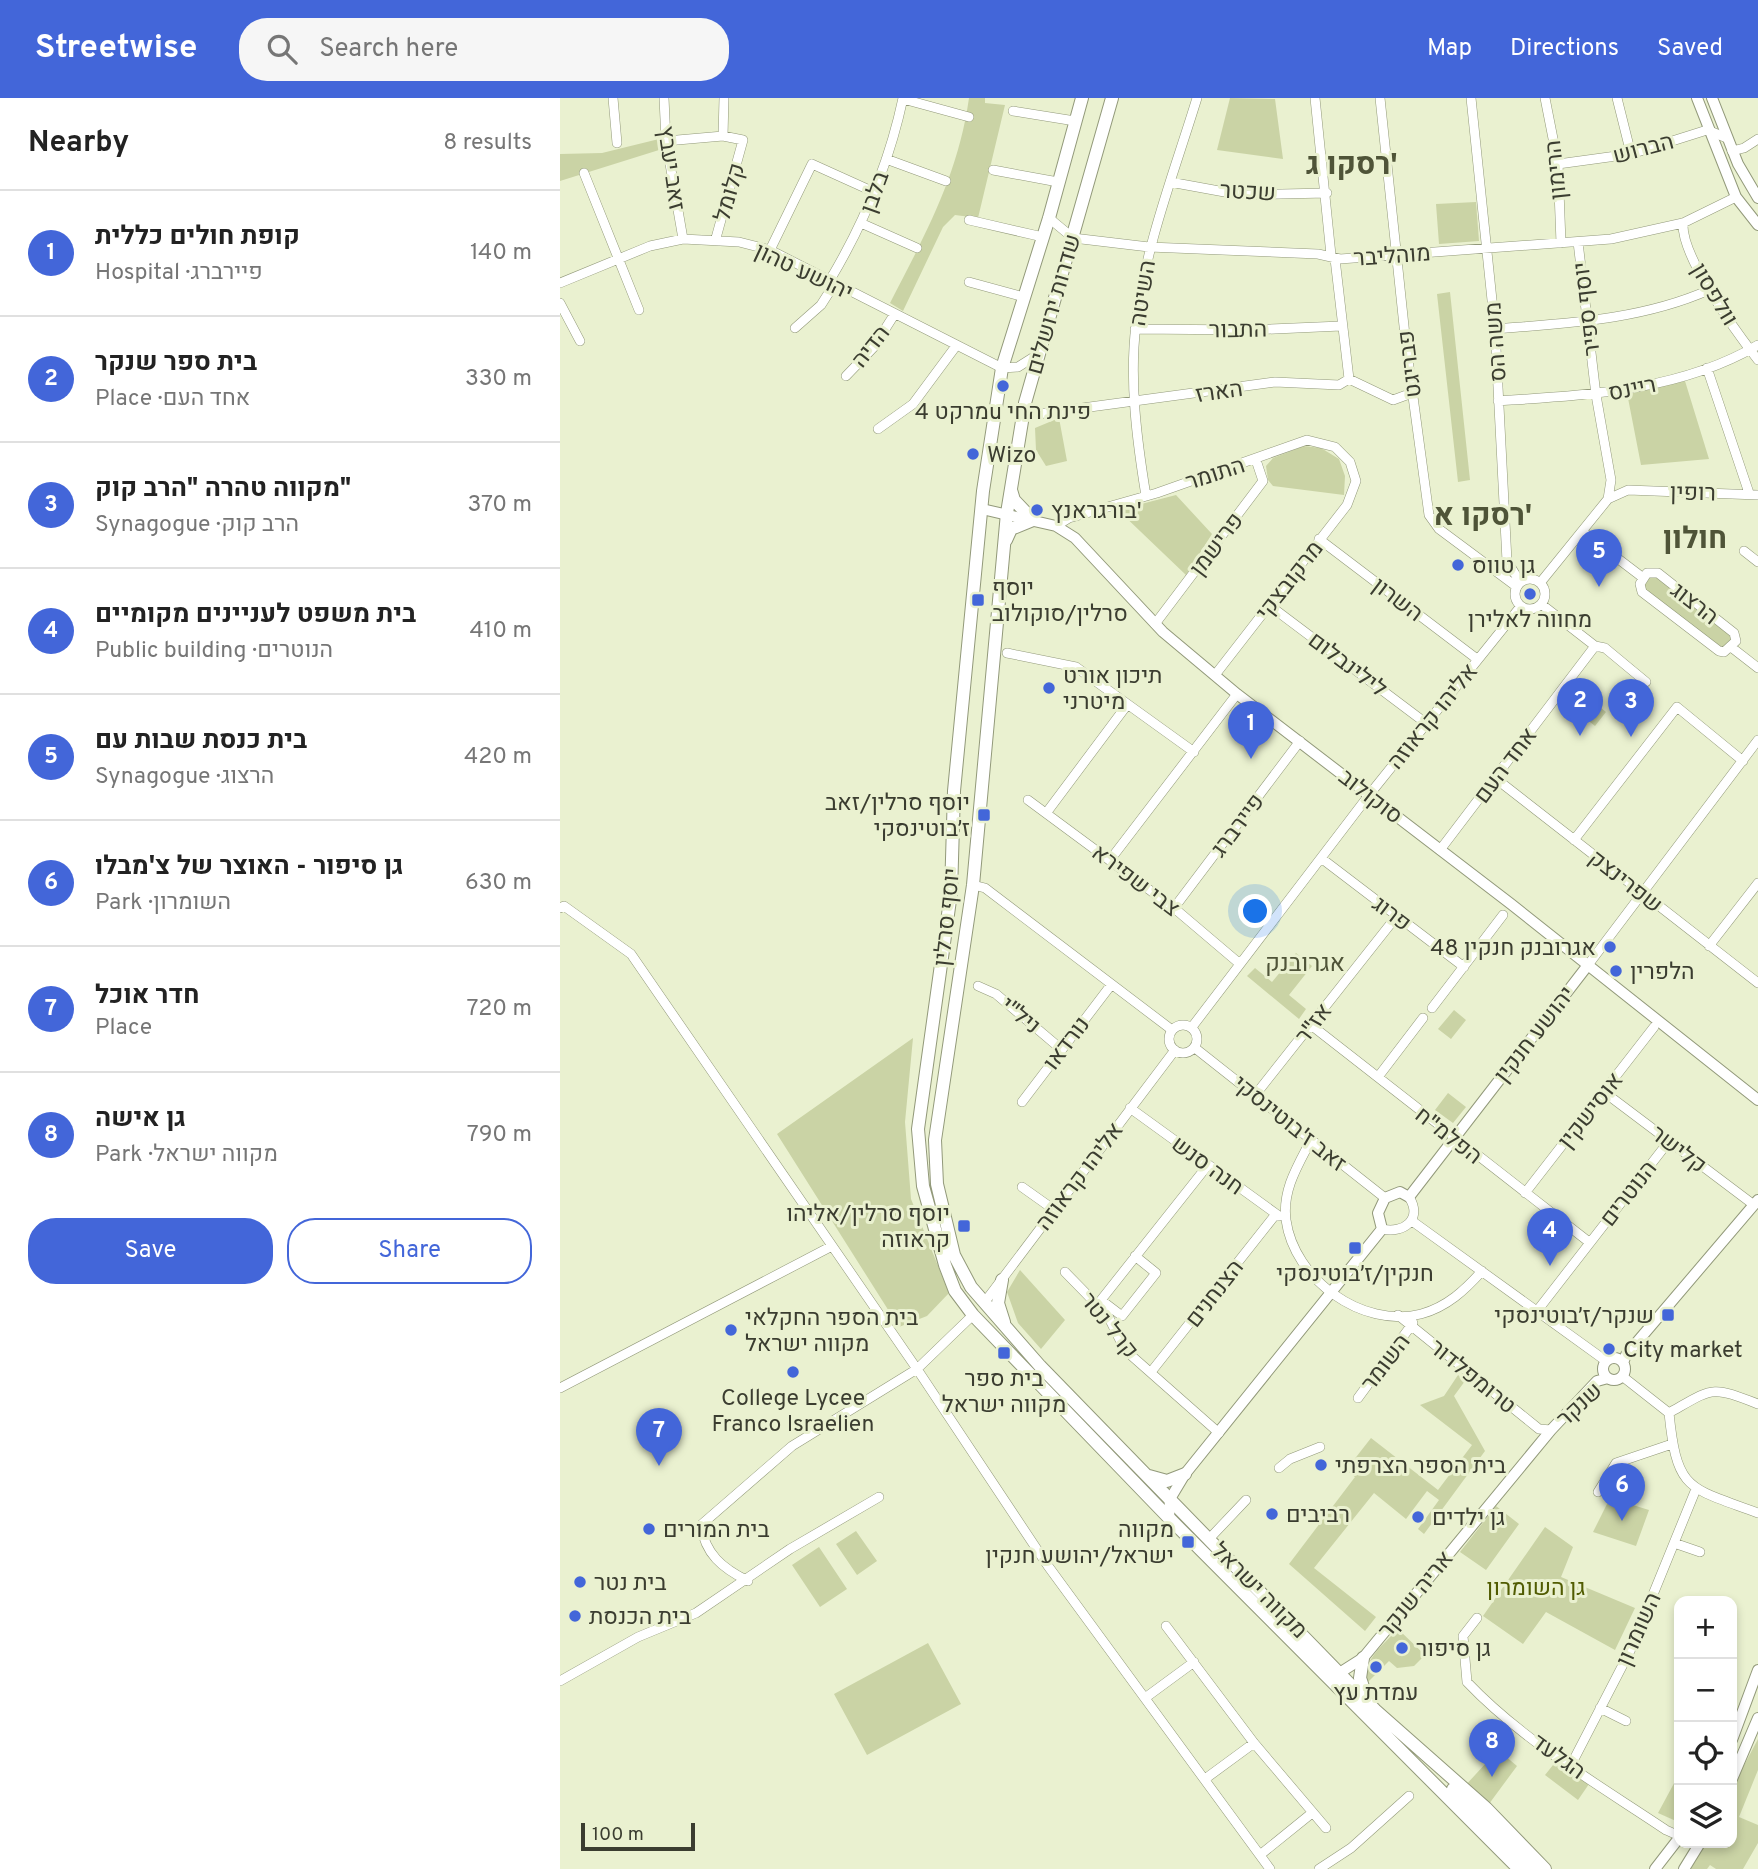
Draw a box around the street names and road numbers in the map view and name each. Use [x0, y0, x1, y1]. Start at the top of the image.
street label: זאב יעבץ [649, 124, 690, 212]
street label: הברוש [1610, 128, 1677, 172]
street label: הרימון [1540, 139, 1575, 201]
street label: קלומל [709, 160, 754, 225]
street label: בלבן [855, 168, 897, 218]
street label: שכטר [1219, 178, 1277, 209]
street label: שדרות ירושלים [1022, 231, 1089, 378]
street label: יהושע טהון [749, 238, 857, 309]
street label: מוהליבר [1353, 240, 1432, 275]
street label: השיטה [1125, 258, 1164, 328]
street label: וולפסון [1683, 259, 1743, 332]
street label: יוסף ספיר [1568, 260, 1609, 357]
street label: משה הס [1480, 301, 1515, 383]
street label: התבור [1209, 316, 1267, 347]
street label: הדיה [846, 321, 898, 375]
street label: פבריגט [1393, 328, 1430, 399]
street label: ריינס [1606, 372, 1659, 409]
street label: הארז [1194, 376, 1245, 411]
street label: התומר [1183, 452, 1249, 499]
street label: רופין [1670, 480, 1716, 509]
street label: פרישמן [1185, 508, 1251, 583]
street label: מרקובצקי [1251, 536, 1331, 627]
street label: השרון [1365, 572, 1428, 630]
street label: הרצוג [1664, 577, 1723, 633]
street label: לילינבלום [1301, 627, 1392, 705]
street label: אליהו קראוזה [1382, 659, 1485, 776]
street label: אחד העם [1469, 723, 1545, 810]
street label: סוקולוב [1332, 764, 1407, 832]
street label: פיירברג [1206, 789, 1272, 864]
street label: צבי שפירא [1085, 840, 1184, 924]
street label: שפרינצק [1582, 845, 1667, 921]
street label: יוסף סרלין [929, 867, 968, 968]
street label: פרוג [1365, 891, 1416, 939]
street label: יהושע חנקין [1489, 982, 1583, 1090]
street label: ניל"י [993, 992, 1045, 1042]
street label: אז"ר [1290, 998, 1340, 1051]
street label: נורדאו [1038, 1012, 1098, 1077]
street label: אוסישקין [1553, 1067, 1631, 1156]
street label: זאב ז'בוטינסקי [1226, 1070, 1351, 1180]
street label: הפלמ"ח [1408, 1102, 1487, 1172]
street label: אליהו קראוזה [1031, 1118, 1131, 1237]
street label: קלישר [1644, 1121, 1711, 1181]
street label: חנה סנש [1165, 1131, 1248, 1203]
street label: הנוטרים [1595, 1156, 1665, 1233]
street label: הצנחנים [1180, 1255, 1251, 1334]
street label: קרל נטר [1073, 1288, 1143, 1365]
street label: השומר [1356, 1329, 1418, 1398]
street label: טרומפלדור [1422, 1334, 1521, 1422]
street label: שנקר [1552, 1377, 1610, 1434]
street label: מקווה ישראל [1204, 1538, 1312, 1646]
street label: אריה שנקר [1373, 1546, 1461, 1645]
street label: השומרון [1611, 1589, 1669, 1671]
street label: הגלעד [1525, 1729, 1590, 1787]

